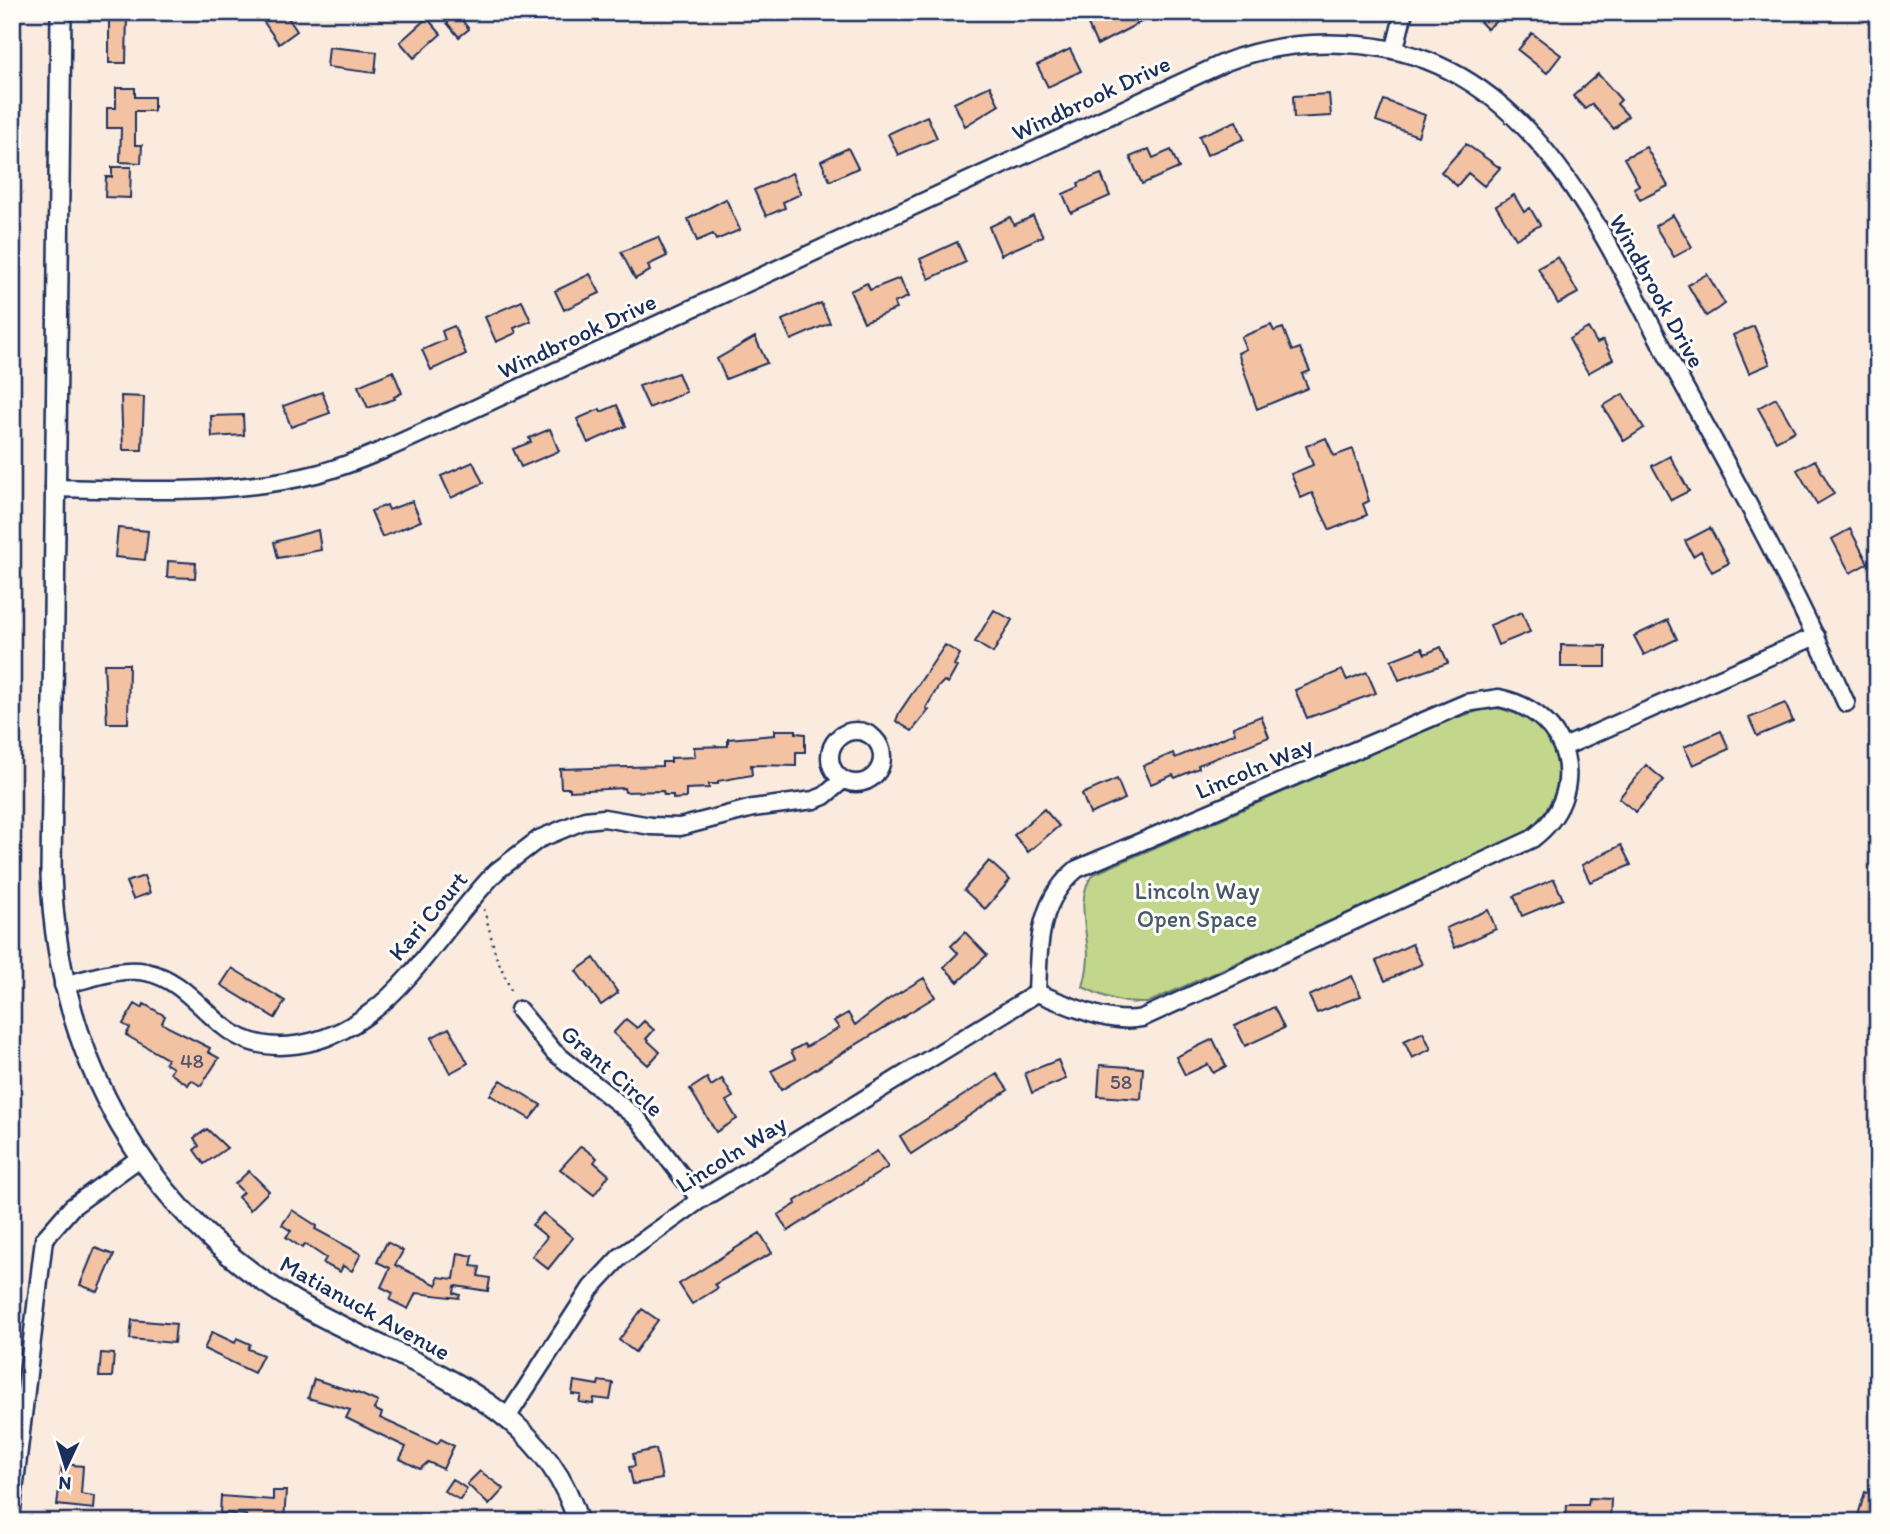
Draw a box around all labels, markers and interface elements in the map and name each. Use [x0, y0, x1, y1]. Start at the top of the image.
street label: Windbrook Drive [1007, 48, 1175, 147]
street label: Windbrook Drive [1603, 209, 1712, 373]
street label: Windbrook Drive [493, 286, 661, 385]
street label: Lincoln Way [1191, 730, 1317, 805]
street label: Kari Court [382, 865, 473, 966]
park label: Lincoln Way Open Space [1135, 876, 1259, 933]
street label: Grant Circle [555, 1018, 669, 1123]
house number: 48 [180, 1048, 204, 1073]
house number: 58 [1110, 1069, 1132, 1094]
street label: Lincoln Way [670, 1108, 791, 1199]
street label: Matianuck Avenue [275, 1249, 455, 1366]
north arrow [32, 1432, 102, 1502]
text: N [58, 1472, 72, 1495]

